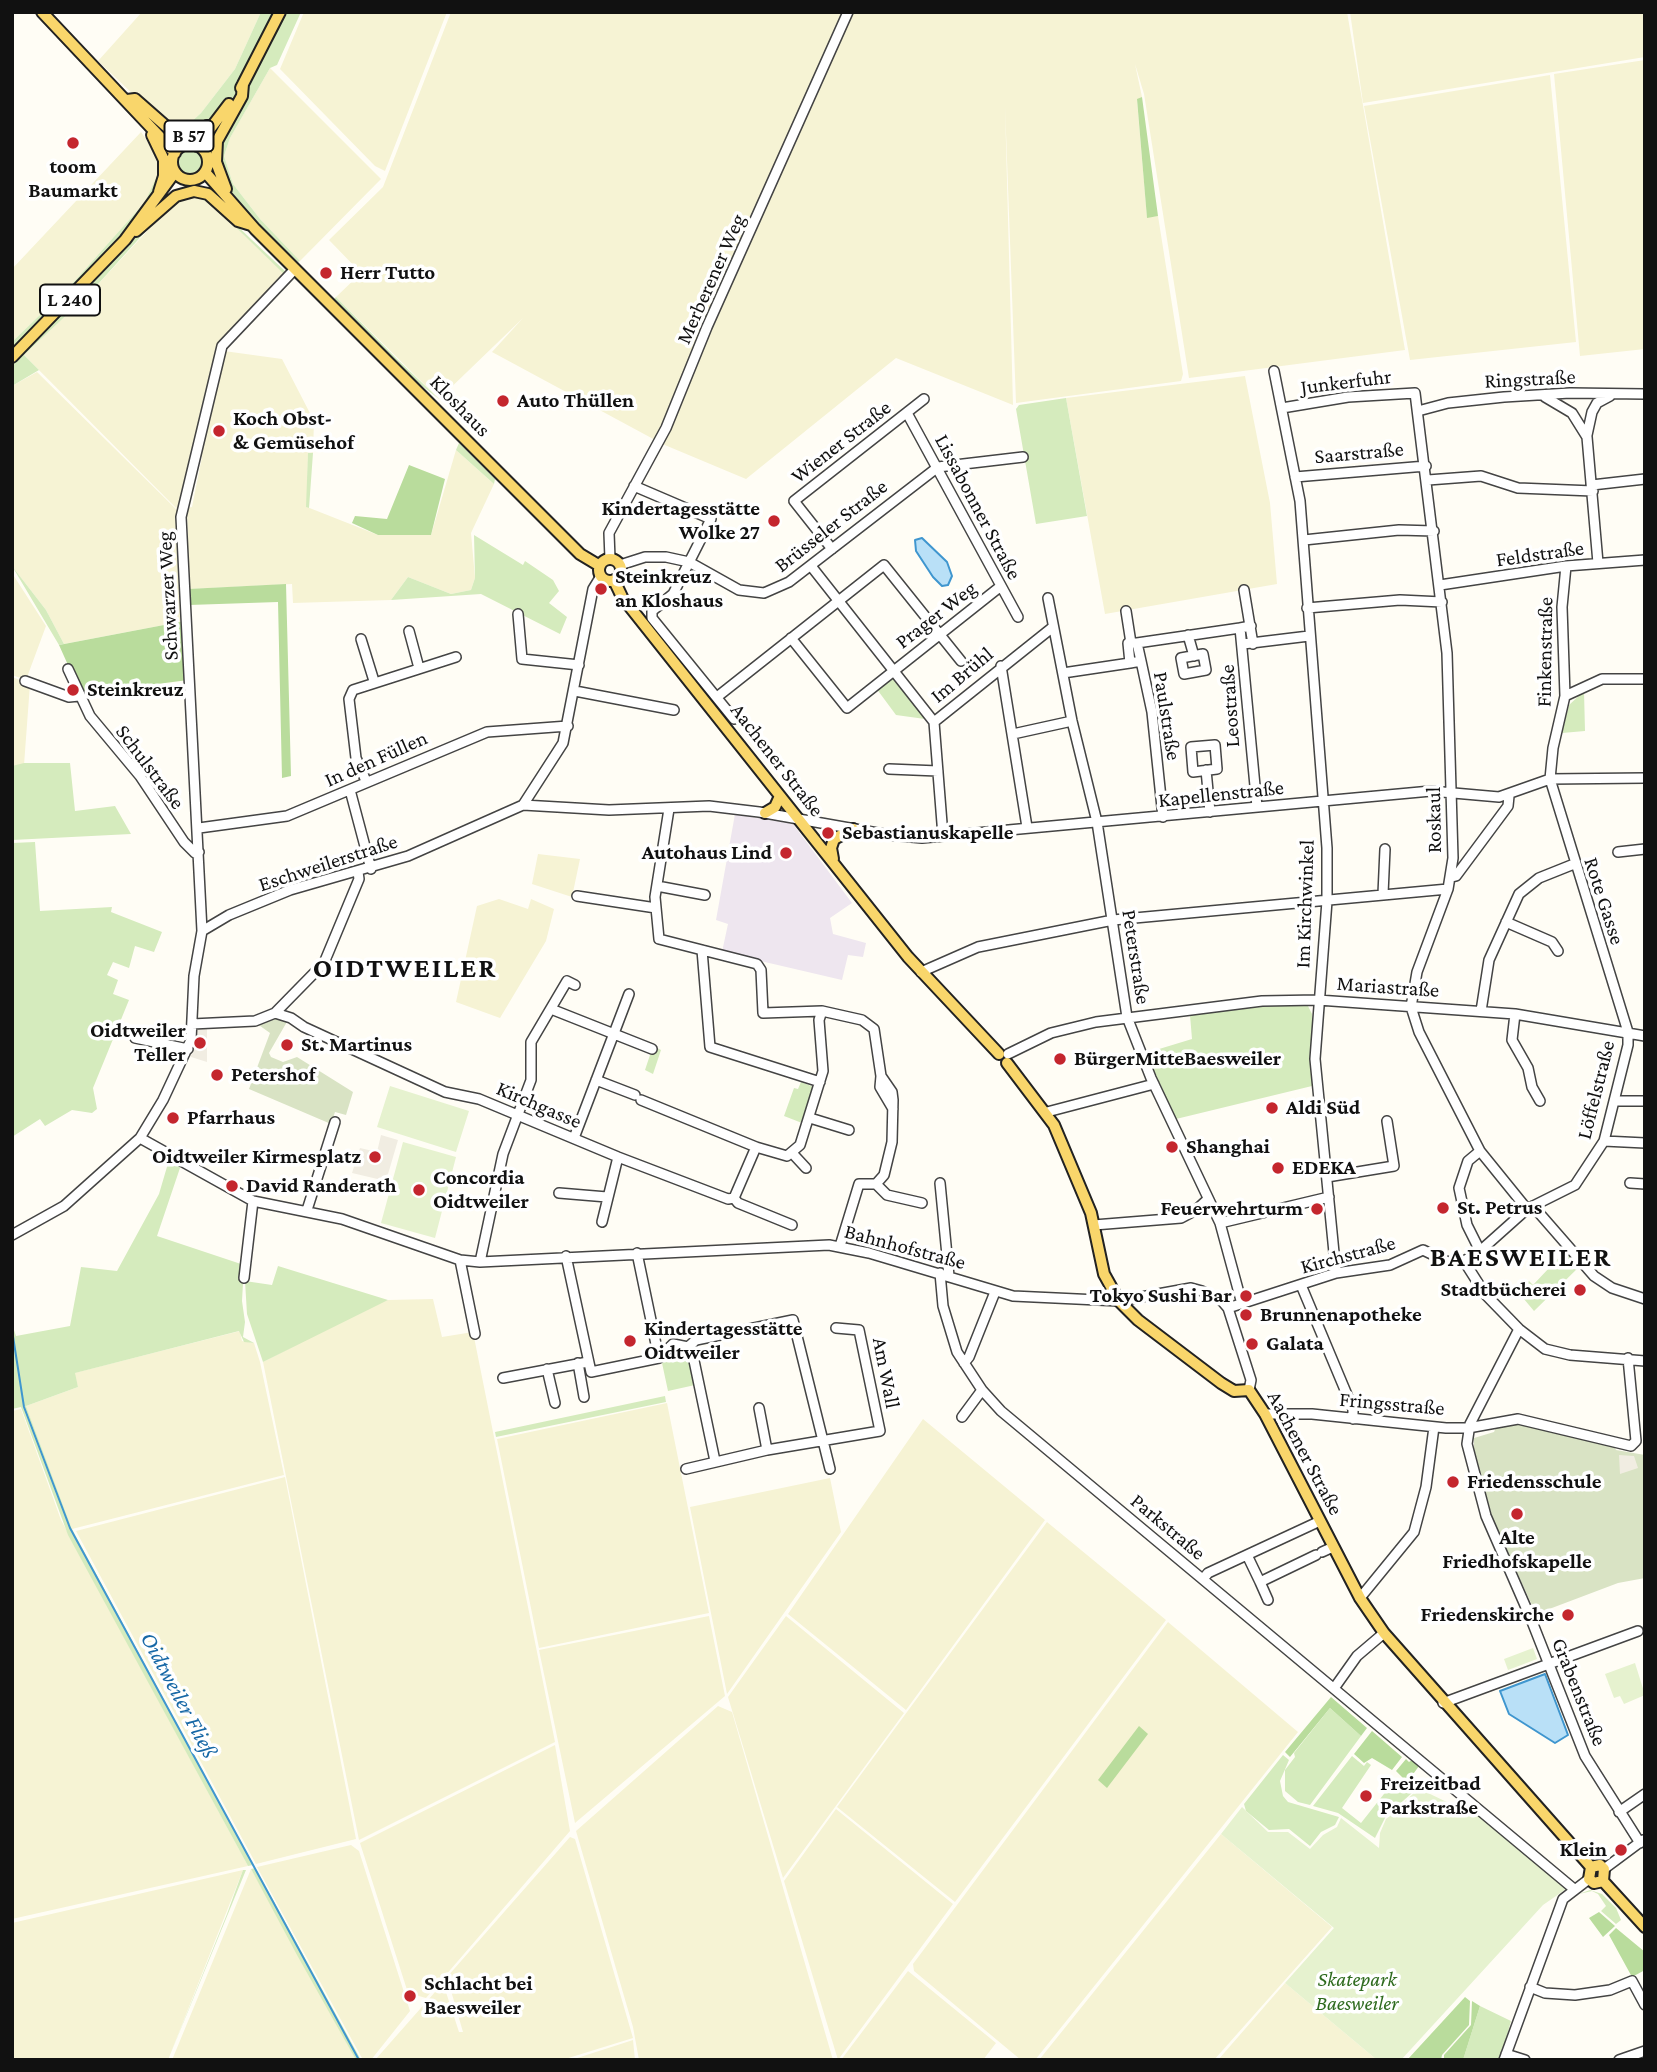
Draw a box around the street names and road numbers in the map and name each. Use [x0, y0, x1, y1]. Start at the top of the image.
road number: B 57 [164, 120, 214, 152]
street label: Merberener Weg [671, 210, 751, 348]
road number: L 240 [40, 284, 100, 316]
street label: Junkerfuhr [1299, 364, 1393, 400]
street label: Ringstraße [1484, 364, 1576, 394]
street label: Kloshaus [424, 370, 496, 442]
street label: Wiener Straße [786, 395, 896, 489]
street label: Lissabonner Straße [929, 430, 1027, 584]
street label: Saarstraße [1313, 437, 1405, 469]
street label: Brüsseler Straße [769, 474, 893, 578]
street label: Schwarzer Weg [152, 531, 184, 661]
street label: Feldstraße [1494, 535, 1586, 573]
street label: Prager Weg [891, 576, 981, 654]
street label: Finkenstraße [1531, 597, 1559, 707]
street label: Im Brühl [926, 642, 998, 708]
street label: Leostraße [1215, 664, 1245, 748]
street label: Paulstraße [1148, 670, 1186, 762]
street label: Aachener Straße [725, 698, 829, 822]
street label: Schulstraße [110, 720, 190, 814]
street label: In den Füllen [321, 725, 431, 793]
street label: Kapellenstraße [1157, 775, 1285, 813]
street label: Roskaul [1421, 787, 1447, 853]
street label: Eschweilerstraße [255, 829, 401, 897]
street label: Im Kirchwinkel [1290, 839, 1320, 969]
street label: Rote Gasse [1578, 854, 1630, 948]
street label: Peterstraße [1116, 908, 1156, 1006]
street label: Mariastraße [1336, 971, 1440, 1003]
street label: Löffelstraße [1572, 1038, 1620, 1142]
street label: Kirchgasse [493, 1076, 585, 1134]
street label: Bahnhofstraße [842, 1219, 968, 1275]
street label: Kirchstraße [1298, 1230, 1398, 1280]
street label: Am Wall [867, 1335, 905, 1411]
street label: Aachener Straße [1262, 1387, 1348, 1519]
street label: Fringsstraße [1338, 1387, 1446, 1421]
street label: Parkstraße [1125, 1488, 1211, 1566]
street label: Grabenstraße [1546, 1634, 1612, 1750]

